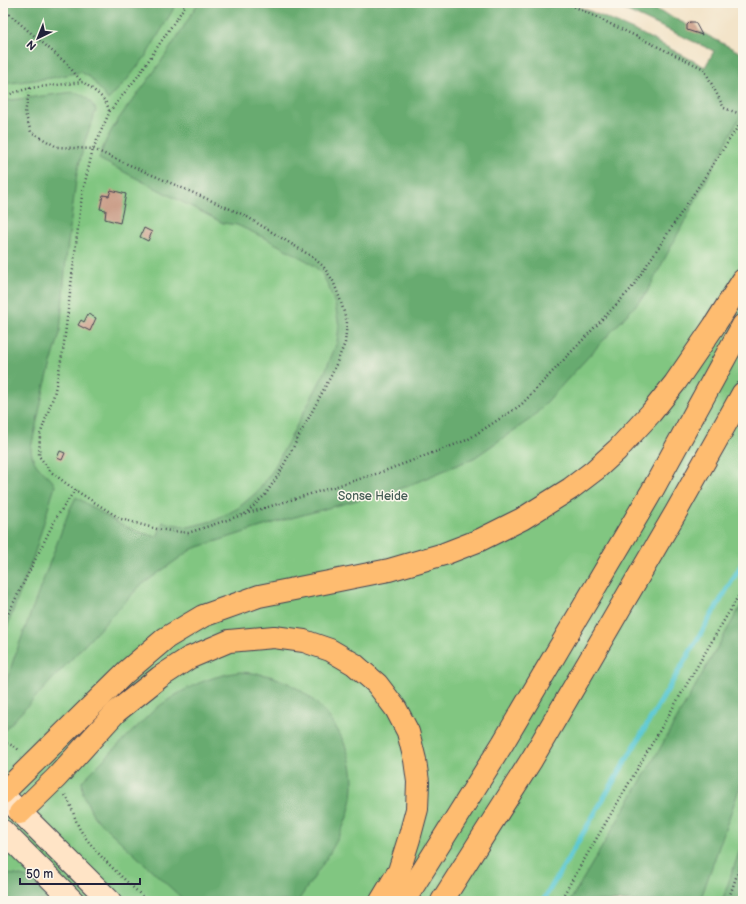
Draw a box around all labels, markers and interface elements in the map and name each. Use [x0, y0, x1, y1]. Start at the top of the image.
north arrow [18, 18, 58, 58]
text: N [24, 37, 39, 53]
park label: Sonse Heide [338, 489, 408, 504]
scale bar [20, 860, 140, 886]
text: 50 m [26, 867, 53, 882]

